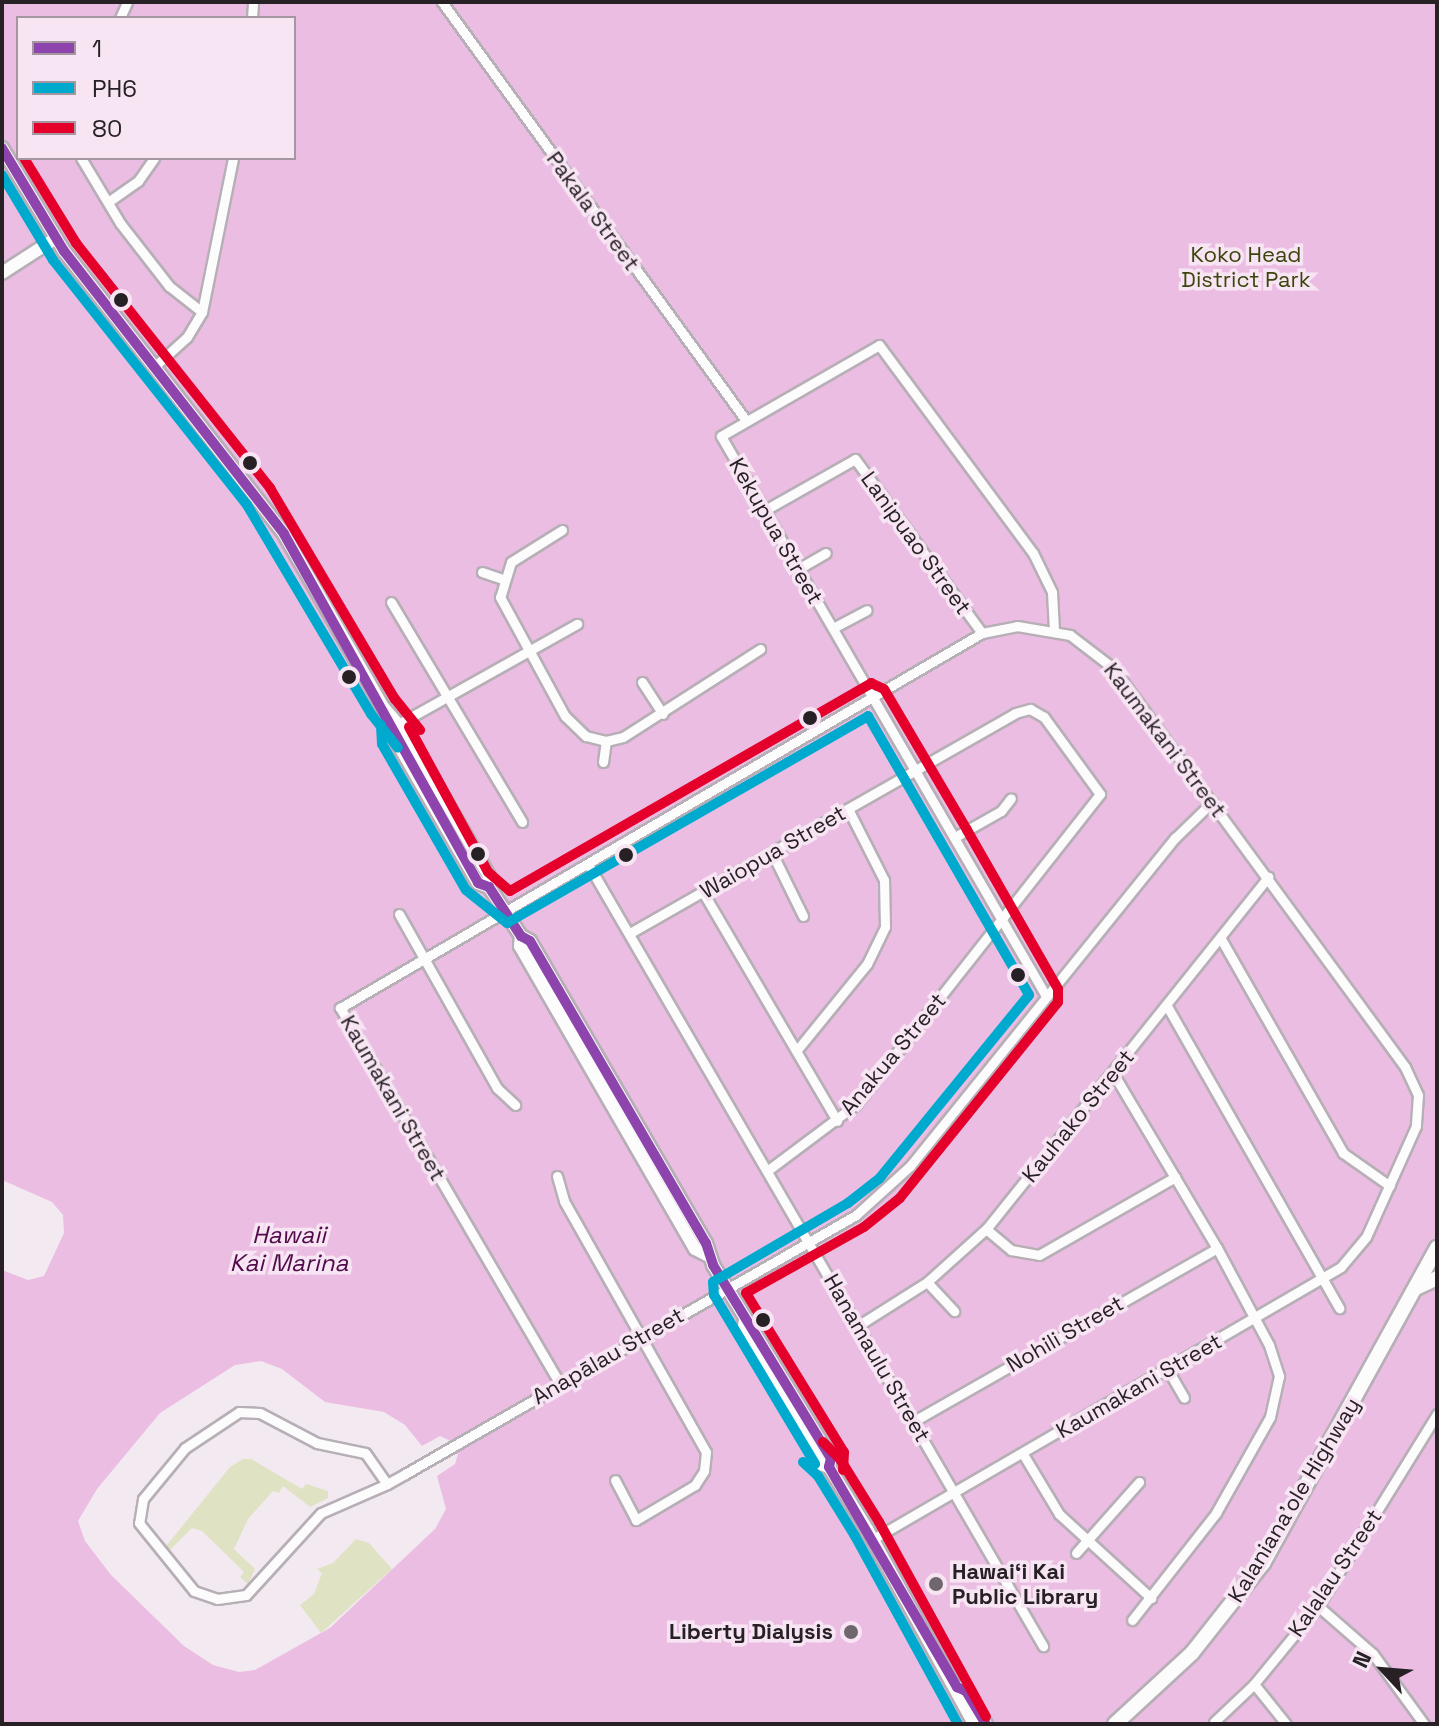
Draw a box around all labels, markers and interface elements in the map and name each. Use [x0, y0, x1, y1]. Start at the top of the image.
legend [16, 16, 296, 160]
text: 1 [92, 33, 102, 64]
text: PH6 [92, 73, 137, 104]
text: 80 [92, 113, 122, 144]
street label: Pakala Street [541, 146, 645, 276]
park label: Koko Head District Park [1181, 241, 1311, 292]
unlabelled marker [113, 292, 129, 308]
street label: Kekupua Street [723, 453, 829, 609]
unlabelled marker [242, 455, 258, 471]
street label: Lanipuao Street [855, 466, 977, 620]
street label: Kaumakani Street [1098, 657, 1232, 823]
unlabelled marker [341, 669, 357, 685]
unlabelled marker [802, 710, 818, 726]
street label: Waiopua Street [695, 800, 851, 904]
unlabelled marker [470, 846, 486, 862]
unlabelled marker [618, 847, 634, 863]
unlabelled marker [1010, 967, 1026, 983]
street label: Anakua Street [834, 988, 952, 1120]
street label: Kaumakani Street [335, 1010, 451, 1186]
street label: Kauhako Street [1016, 1044, 1140, 1188]
water label: Hawaii Kai Marina [230, 1221, 348, 1277]
street label: Hanamaulu Street [818, 1269, 936, 1447]
street label: Nohili Street [1002, 1290, 1128, 1378]
street label: Anapālau Street [527, 1302, 689, 1410]
unlabelled marker [755, 1312, 771, 1328]
street label: Kaumakani Street [1051, 1328, 1227, 1444]
street label: Kalaniana’ole Highway [1222, 1393, 1366, 1607]
street label: Kalalau Street [1283, 1504, 1387, 1642]
place label: Hawaiʻi Kai Public Library [952, 1558, 1098, 1610]
marker: Hawaiʻi Kai Public Library [927, 1575, 945, 1593]
place label: Liberty Dialysis [669, 1619, 833, 1645]
marker: Liberty Dialysis [840, 1621, 862, 1643]
north arrow [1343, 1630, 1423, 1710]
text: N [1346, 1647, 1377, 1672]

